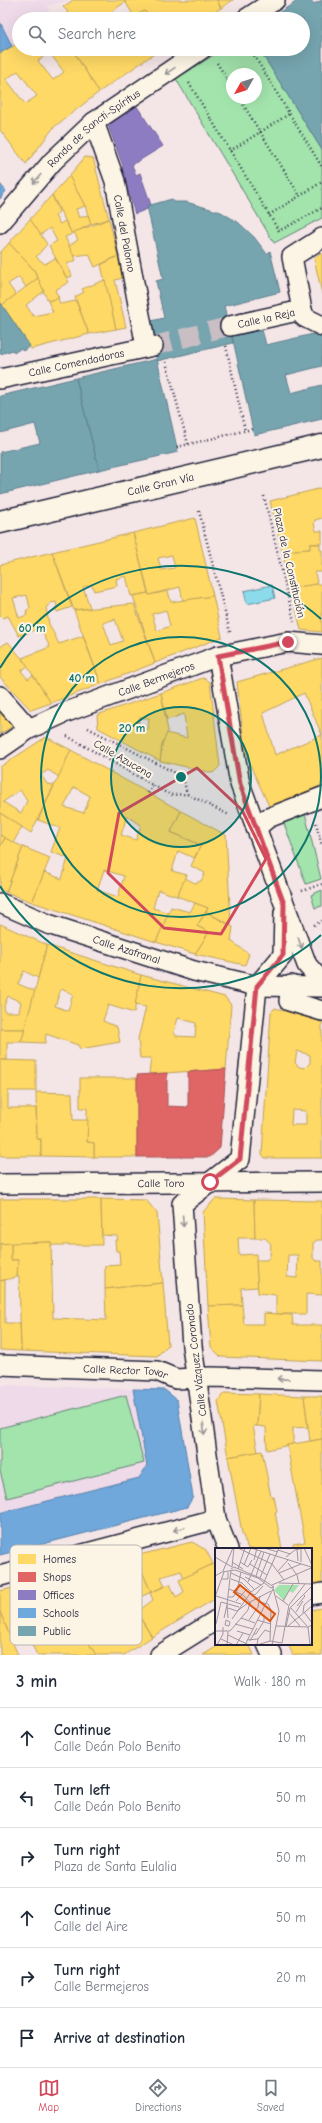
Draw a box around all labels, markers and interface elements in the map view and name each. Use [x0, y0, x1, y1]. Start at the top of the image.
search box [12, 12, 310, 56]
icon: search [26, 23, 48, 45]
text: Search here [58, 25, 136, 43]
one-way arrow [165, 67, 176, 75]
north arrow [226, 68, 262, 104]
street label: Ronda de Sancti-Spíritus [44, 86, 143, 170]
one-way arrow [33, 174, 42, 184]
street label: Calle del Palomo [111, 194, 138, 273]
street label: Calle la Reja [236, 305, 296, 331]
street label: Calle Comendadoras [27, 346, 126, 379]
street label: Calle Gran Vía [126, 470, 195, 498]
street label: Plaza de la Constitución [270, 507, 308, 619]
text: 60 m [19, 621, 45, 635]
route end [279, 633, 297, 651]
street label: Calle Bermejeros [116, 659, 197, 699]
text: 40 m [69, 671, 95, 685]
text: 20 m [119, 721, 145, 735]
street label: Calle Azucena [91, 737, 155, 781]
centre of rings [174, 770, 188, 784]
street label: Calle Azafranal [91, 932, 162, 966]
one-way arrow [296, 937, 304, 949]
route start [201, 1173, 219, 1191]
street label: Calle Toro [137, 1176, 185, 1190]
one-way arrow [179, 1214, 186, 1227]
street label: Calle Vázquez Coronado [183, 1303, 209, 1417]
street label: Calle Rector Tovar [83, 1362, 171, 1382]
one-way arrow [277, 1375, 290, 1383]
one-way arrow [200, 1423, 208, 1436]
one-way arrow [172, 1526, 185, 1534]
legend [10, 1545, 142, 1645]
inset map [215, 1548, 312, 1645]
text: Homes [43, 1553, 76, 1566]
text: Shops [43, 1571, 72, 1584]
text: Offices [43, 1589, 75, 1602]
text: Schools [43, 1607, 79, 1620]
text: Public [43, 1625, 72, 1638]
text: 3 min [16, 1672, 57, 1691]
text: Walk · 180 m [234, 1674, 306, 1689]
text: Continue [54, 1721, 111, 1739]
icon: ahead [16, 1727, 38, 1749]
text: 10 m [278, 1730, 306, 1745]
text: Calle Deán Polo Benito [54, 1739, 181, 1754]
text: Turn left [54, 1781, 110, 1799]
icon: left [16, 1787, 38, 1809]
text: 50 m [276, 1790, 306, 1805]
text: Calle Deán Polo Benito [54, 1799, 181, 1814]
text: Turn right [54, 1841, 120, 1859]
icon: right [16, 1847, 38, 1869]
text: 50 m [276, 1850, 306, 1865]
text: Plaza de Santa Eulalia [54, 1859, 177, 1874]
text: Continue [54, 1901, 111, 1919]
icon: ahead [16, 1907, 38, 1929]
text: 50 m [276, 1910, 306, 1925]
text: Calle del Aire [54, 1919, 128, 1934]
text: Turn right [54, 1961, 120, 1979]
icon: right [16, 1967, 38, 1989]
text: 20 m [276, 1970, 306, 1985]
text: Calle Bermejeros [54, 1979, 149, 1994]
icon: arrive [16, 2027, 38, 2049]
text: Arrive at destination [54, 2029, 185, 2047]
tab: Map [38, 2077, 60, 2114]
tab: Directions [135, 2077, 182, 2114]
tab: Saved [257, 2077, 284, 2114]

